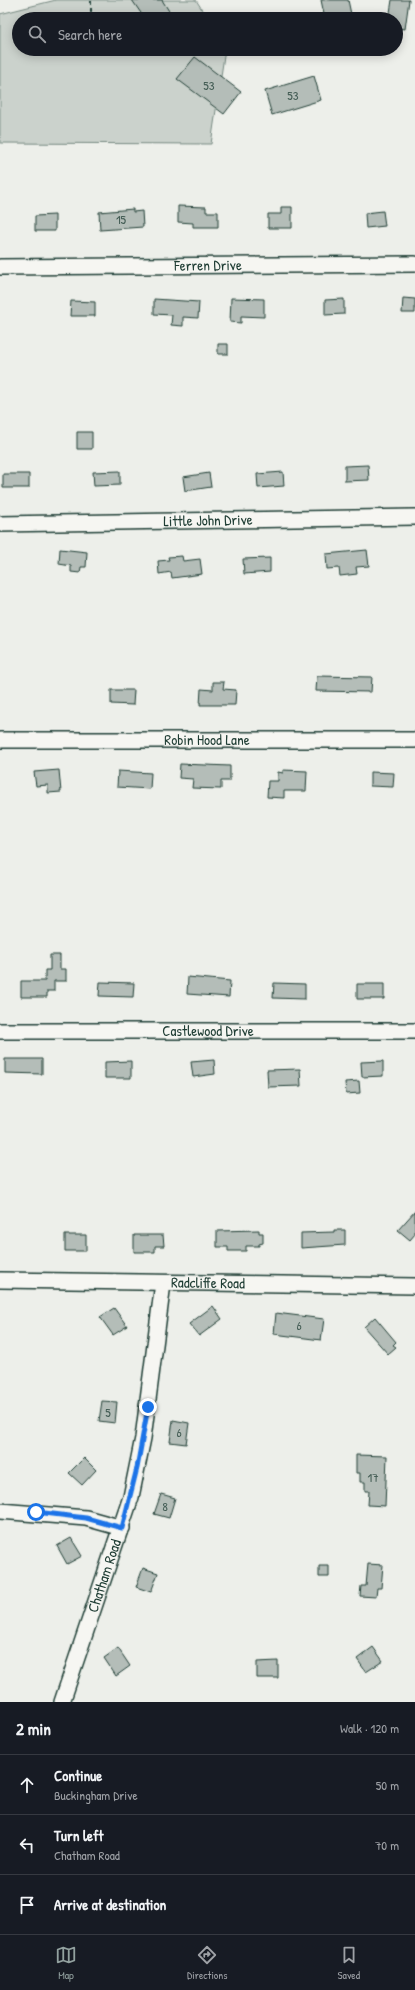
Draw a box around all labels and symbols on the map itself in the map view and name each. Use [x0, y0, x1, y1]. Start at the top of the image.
house number: 53 [203, 76, 215, 94]
house number: 53 [287, 86, 299, 104]
house number: 15 [116, 210, 127, 228]
street label: Ferren Drive [173, 254, 242, 276]
street label: Little John Drive [163, 509, 253, 531]
street label: Robin Hood Lane [164, 729, 250, 750]
street label: Castlewood Drive [162, 1020, 254, 1041]
street label: Radcliffe Road [171, 1271, 245, 1294]
house number: 6 [296, 1316, 302, 1334]
route end [139, 1398, 157, 1416]
house number: 5 [105, 1403, 111, 1421]
house number: 6 [176, 1423, 182, 1441]
house number: 17 [367, 1468, 379, 1486]
house number: 8 [162, 1497, 168, 1515]
route start [27, 1503, 45, 1521]
street label: Chatham Road [82, 1536, 126, 1615]

